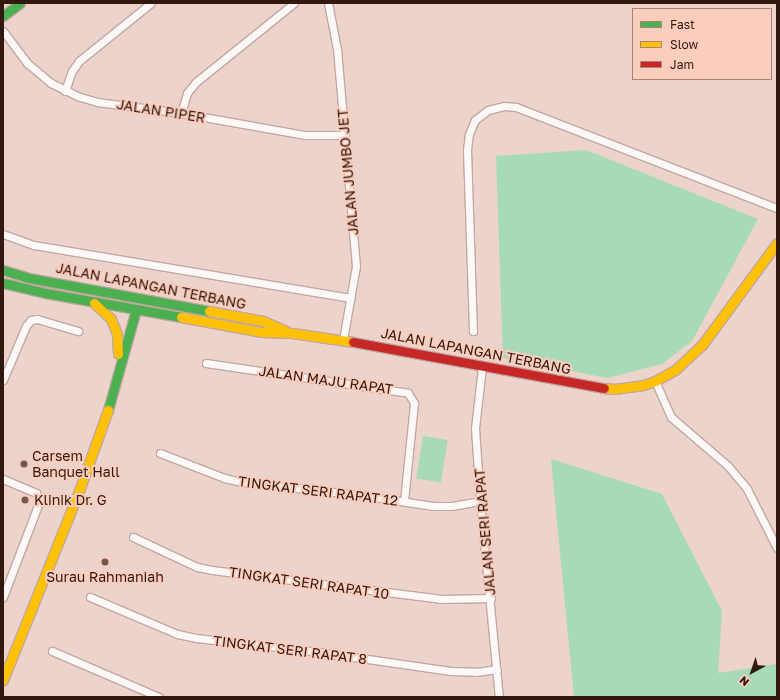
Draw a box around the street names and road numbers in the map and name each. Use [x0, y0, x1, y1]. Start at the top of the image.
street label: JALAN PIPER [116, 96, 206, 126]
street label: JALAN JUMBO JET [334, 108, 362, 236]
street label: JALAN LAPANGAN TERBANG [55, 259, 247, 313]
street label: JALAN LAPANGAN TERBANG [380, 324, 572, 378]
street label: JALAN MAJU RAPAT [258, 362, 394, 398]
street label: JALAN SERI RAPAT [471, 468, 499, 596]
street label: TINGKAT SERI RAPAT 12 [237, 473, 399, 509]
street label: TINGKAT SERI RAPAT 10 [228, 563, 390, 603]
street label: TINGKAT SERI RAPAT 8 [212, 632, 368, 668]

